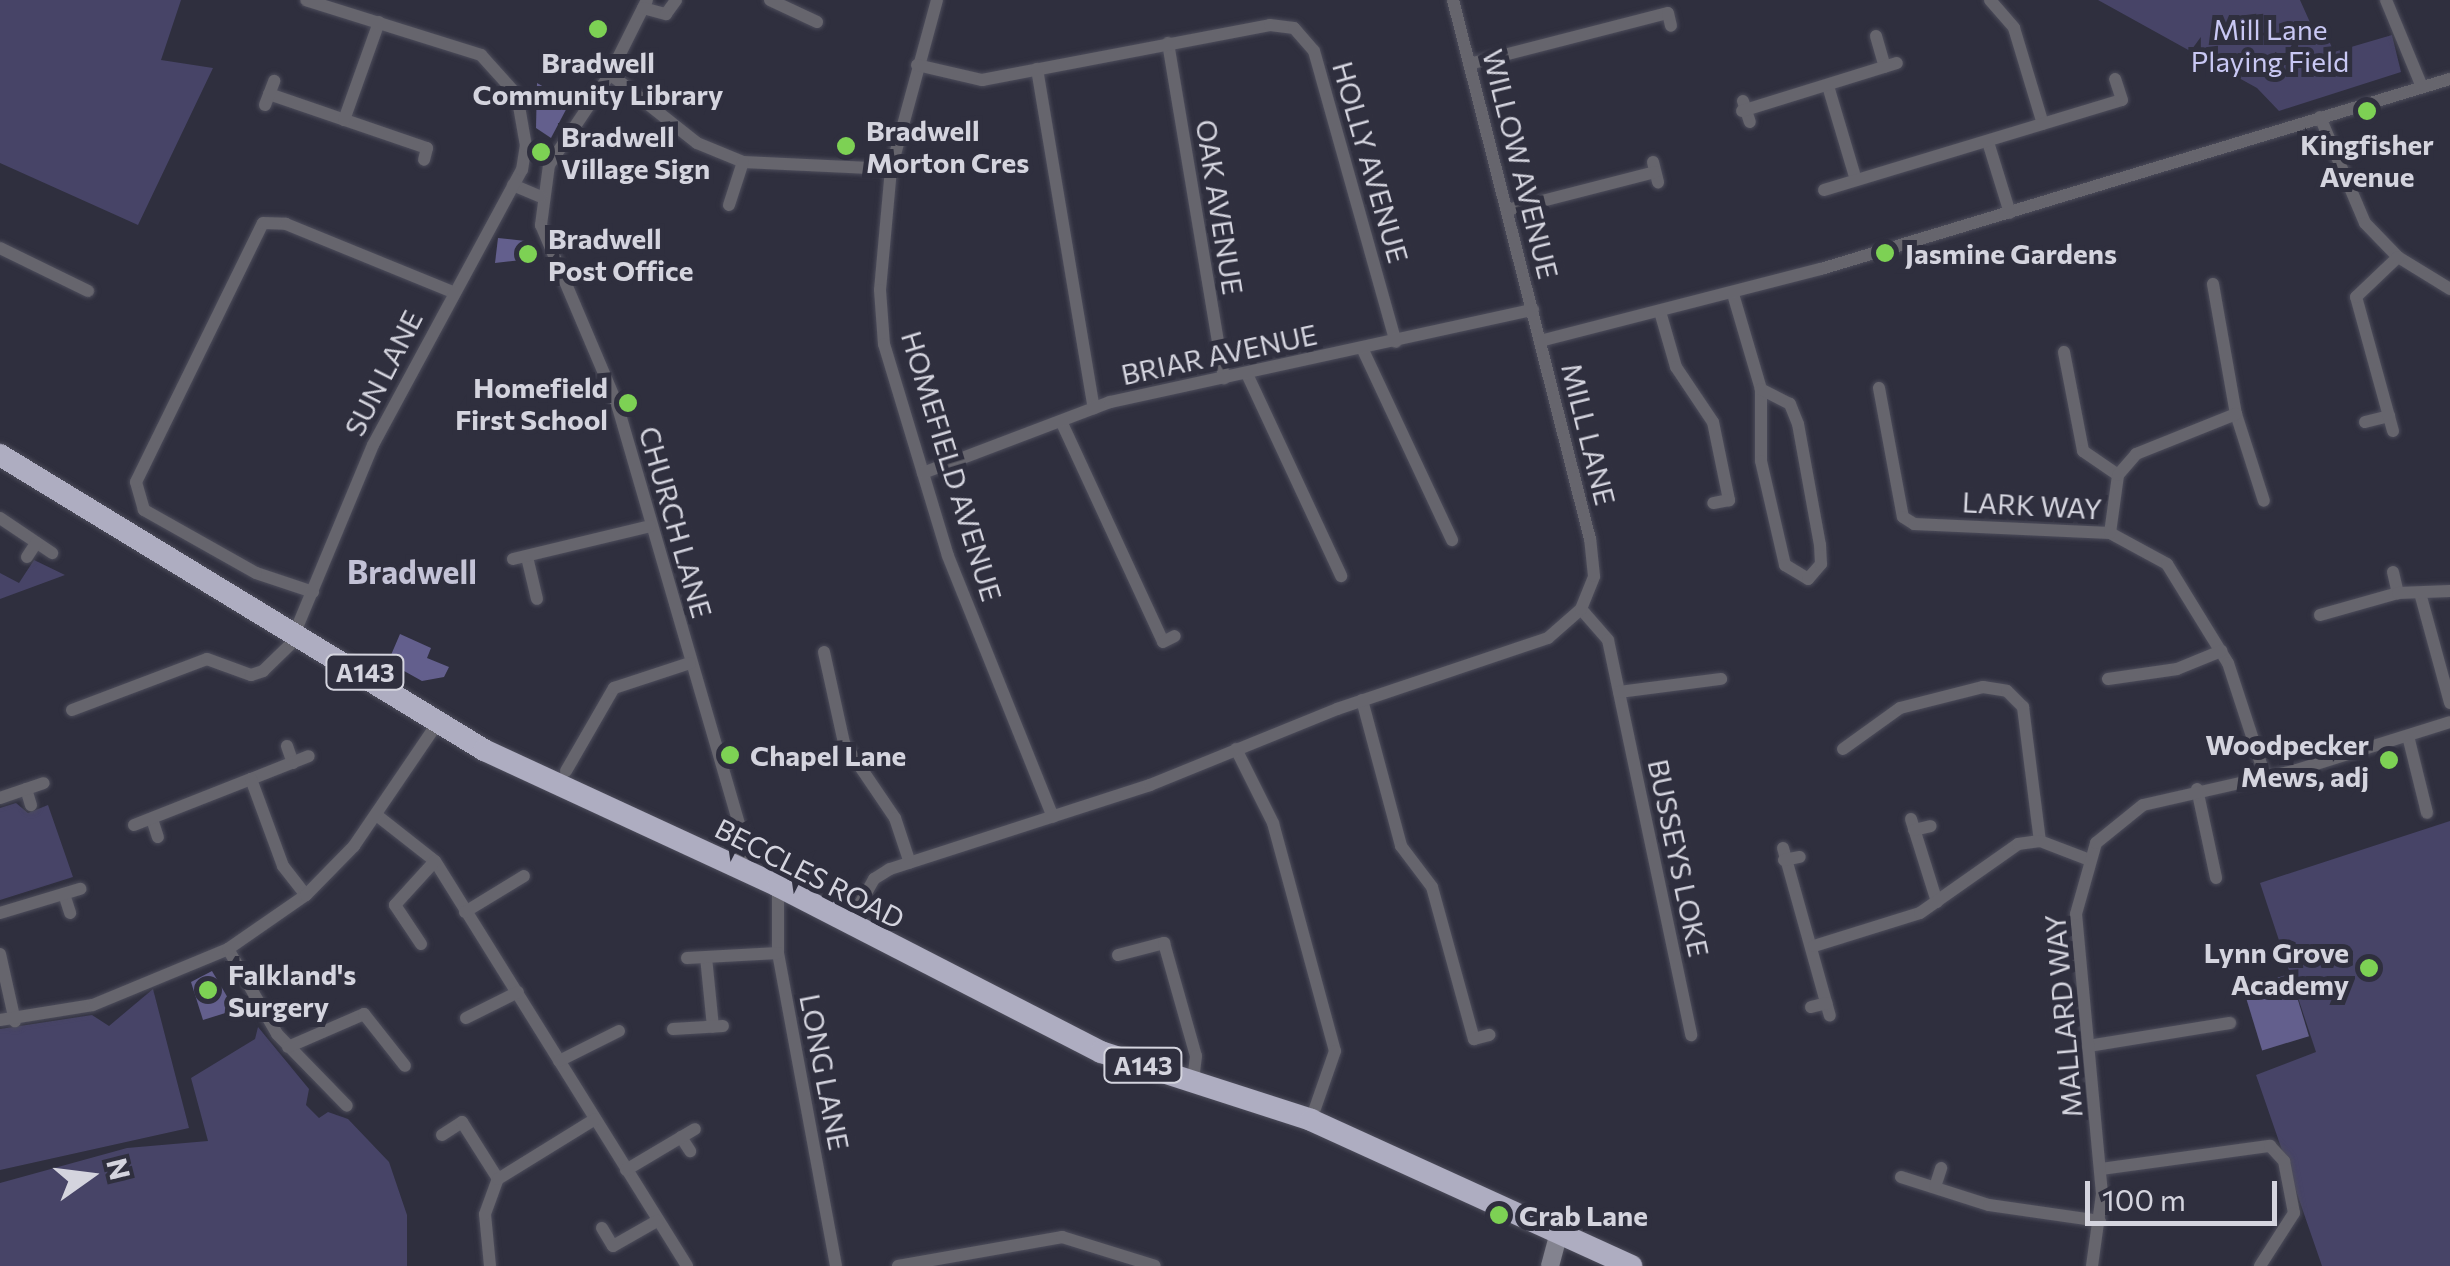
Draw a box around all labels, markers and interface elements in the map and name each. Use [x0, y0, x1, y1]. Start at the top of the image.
park label: Mill Lane Playing Field [2191, 12, 2349, 78]
marker: Bradwell Community Library [587, 18, 609, 40]
place label: Bradwell Community Library [473, 45, 723, 111]
street label: WILLOW AVENUE [1476, 46, 1566, 282]
street label: HOLLY AVENUE [1326, 58, 1416, 266]
marker: Kingfisher Avenue [2356, 100, 2378, 122]
place label: Bradwell Morton Cres [866, 113, 1029, 179]
street label: OAK AVENUE [1190, 117, 1250, 297]
place label: Bradwell Village Sign [561, 119, 710, 185]
place label: Kingfisher Avenue [2300, 127, 2434, 193]
marker: Bradwell Morton Cres [835, 135, 857, 157]
marker: Bradwell Village Sign [530, 141, 552, 163]
place label: Bradwell Post Office [548, 221, 693, 287]
place label: Jasmine Gardens [1905, 236, 2117, 270]
marker: Jasmine Gardens [1874, 242, 1896, 264]
marker: Bradwell Post Office [517, 243, 539, 265]
street label: SUN LANE [337, 305, 429, 441]
street label: BRIAR AVENUE [1118, 317, 1320, 391]
street label: HOMEFIELD AVENUE [895, 327, 1009, 605]
street label: MILL LANE [1555, 360, 1623, 508]
place label: Homefield First School [455, 370, 608, 436]
marker: Homefield First School [617, 392, 639, 414]
street label: CHURCH LANE [633, 422, 719, 622]
street label: LARK WAY [1961, 485, 2103, 525]
district label: Bradwell [347, 552, 477, 590]
road number: A143 [325, 652, 405, 692]
place label: Woodpecker Mews, adj [2205, 727, 2369, 793]
place label: Chapel Lane [750, 738, 906, 772]
marker: Chapel Lane [719, 744, 741, 766]
marker: Woodpecker Mews, adj [2378, 749, 2400, 771]
street label: BUSSEYS LOKE [1642, 756, 1716, 960]
street label: BECCLES ROAD [710, 811, 910, 935]
street label: MALLARD WAY [2037, 913, 2089, 1119]
place label: Lynn Grove Academy [2204, 935, 2349, 1001]
place label: Falkland's Surgery [228, 957, 356, 1023]
marker: Lynn Grove Academy [2358, 957, 2380, 979]
marker: Falkland's Surgery [197, 979, 219, 1001]
street label: LONG LANE [793, 991, 857, 1153]
road number: A143 [1103, 1045, 1183, 1085]
north arrow [40, 1126, 140, 1226]
text: N [100, 1154, 138, 1183]
scale bar [2090, 1161, 2282, 1223]
text: 100 m [2102, 1180, 2186, 1217]
place label: Crab Lane [1519, 1198, 1648, 1232]
marker: Crab Lane [1488, 1204, 1510, 1226]

